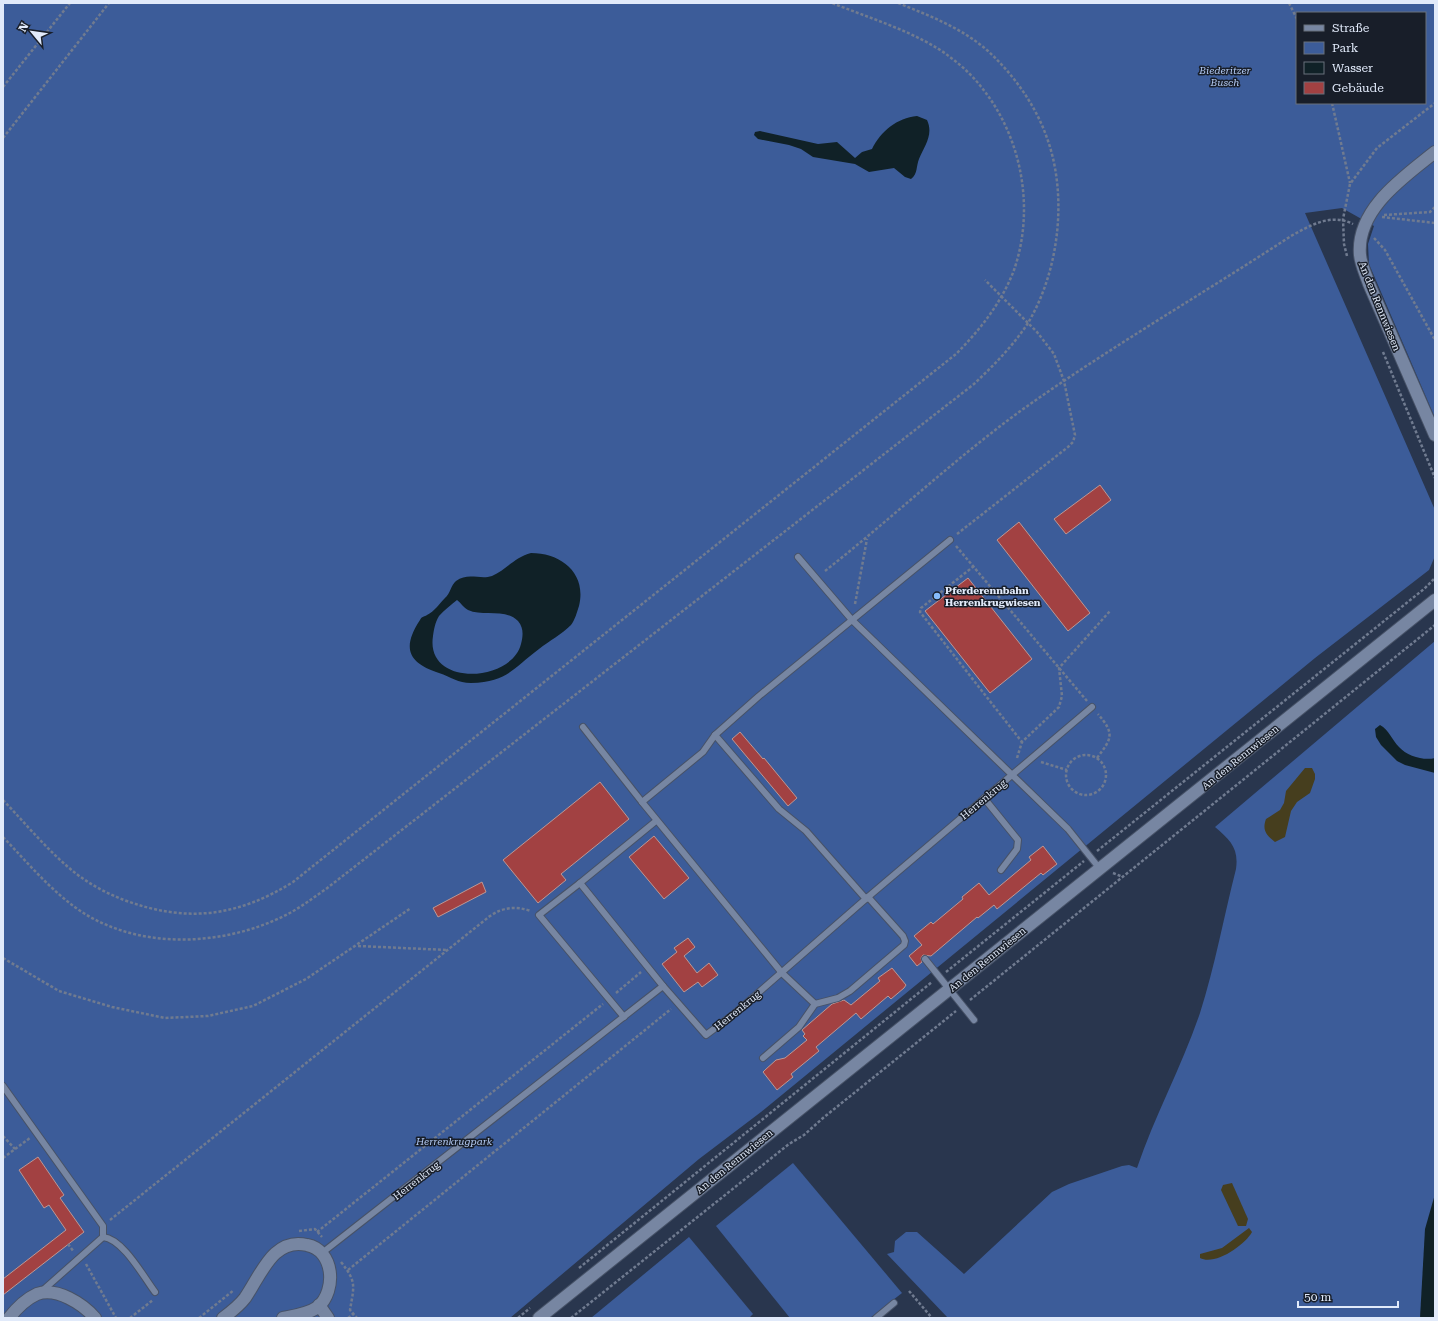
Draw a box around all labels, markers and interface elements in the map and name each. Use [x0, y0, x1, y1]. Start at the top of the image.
north arrow [12, 12, 52, 52]
legend [1296, 12, 1426, 104]
text: N [16, 20, 32, 34]
text: Straße [1332, 21, 1370, 35]
text: Park [1332, 41, 1359, 55]
text: Wasser [1332, 61, 1373, 75]
park label: Biederitzer Busch [1198, 65, 1251, 88]
text: Gebäude [1332, 81, 1384, 95]
street label: An den Rennwiesen [1357, 260, 1403, 353]
place label: Pferderennbahn Herrenkrugwiesen [945, 585, 1041, 608]
marker: Pferderennbahn Herrenkrugwiesen [932, 591, 942, 601]
street label: An den Rennwiesen [1200, 723, 1281, 792]
street label: Herrenkrug [958, 777, 1009, 822]
street label: An den Rennwiesen [947, 925, 1028, 994]
street label: Herrenkrug [712, 988, 763, 1032]
street label: An den Rennwiesen [694, 1127, 775, 1196]
park label: Herrenkrugpark [415, 1136, 493, 1147]
street label: Herrenkrug [391, 1159, 442, 1202]
scale bar [1298, 1283, 1398, 1309]
text: 50 m [1304, 1290, 1331, 1304]

